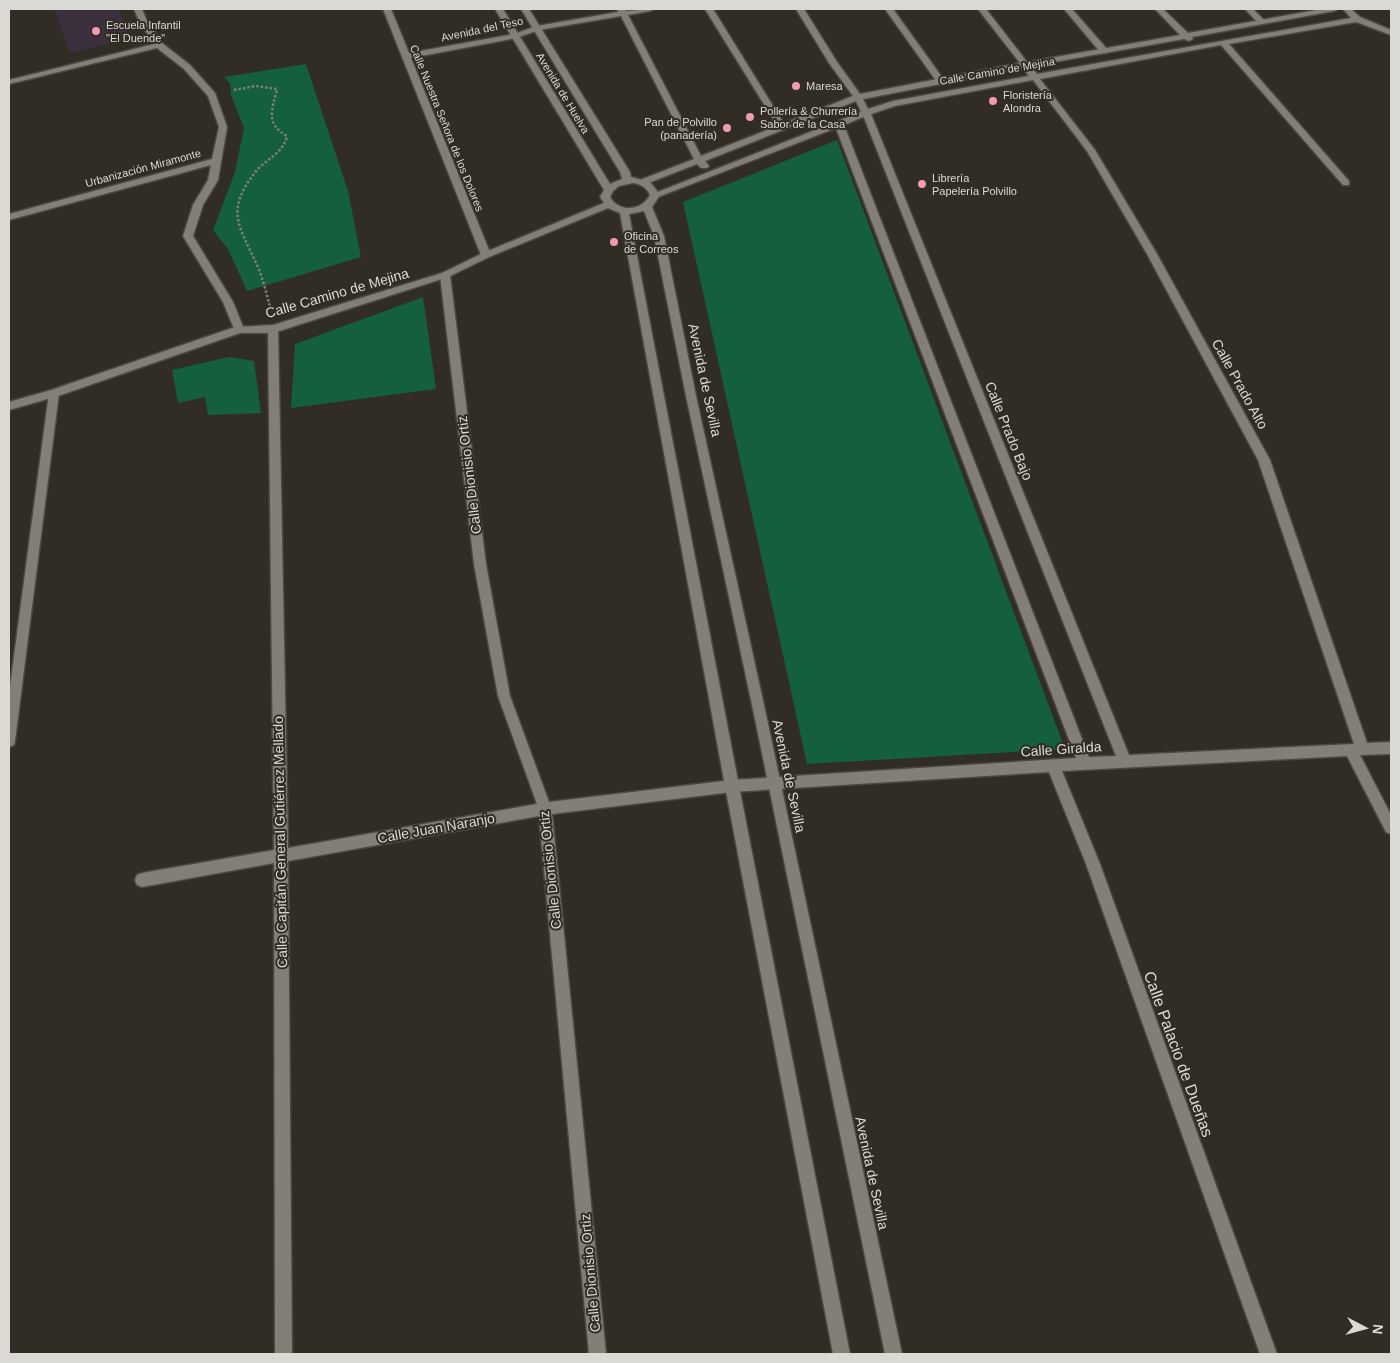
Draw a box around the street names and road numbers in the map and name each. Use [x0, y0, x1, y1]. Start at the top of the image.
street label: Avenida del Teso [440, 14, 524, 44]
street label: Calle Nuestra Señora de los Dolores [408, 43, 486, 213]
street label: Avenida de Huelva [534, 50, 592, 136]
street label: Calle Camino de Mejina [938, 55, 1056, 87]
street label: Urbanización Miramonte [84, 147, 202, 189]
street label: Calle Camino de Mejina [263, 265, 411, 321]
street label: Avenida de Sevilla [685, 322, 725, 438]
street label: Calle Prado Alto [1209, 336, 1271, 432]
street label: Calle Prado Bajo [982, 379, 1036, 483]
street label: Calle Dionisio Ortiz [454, 415, 484, 535]
street label: Calle Capitán General Gutiérrez Mellado [270, 716, 290, 968]
street label: Avenida de Sevilla [769, 718, 809, 834]
street label: Calle Giralda [1020, 738, 1102, 760]
street label: Calle Juan Naranjo [376, 810, 496, 846]
street label: Calle Dionisio Ortiz [536, 810, 564, 930]
street label: Calle Palacio de Dueñas [1141, 969, 1216, 1139]
street label: Avenida de Sevilla [852, 1115, 892, 1231]
street label: Calle Dionisio Ortiz [577, 1213, 603, 1333]

